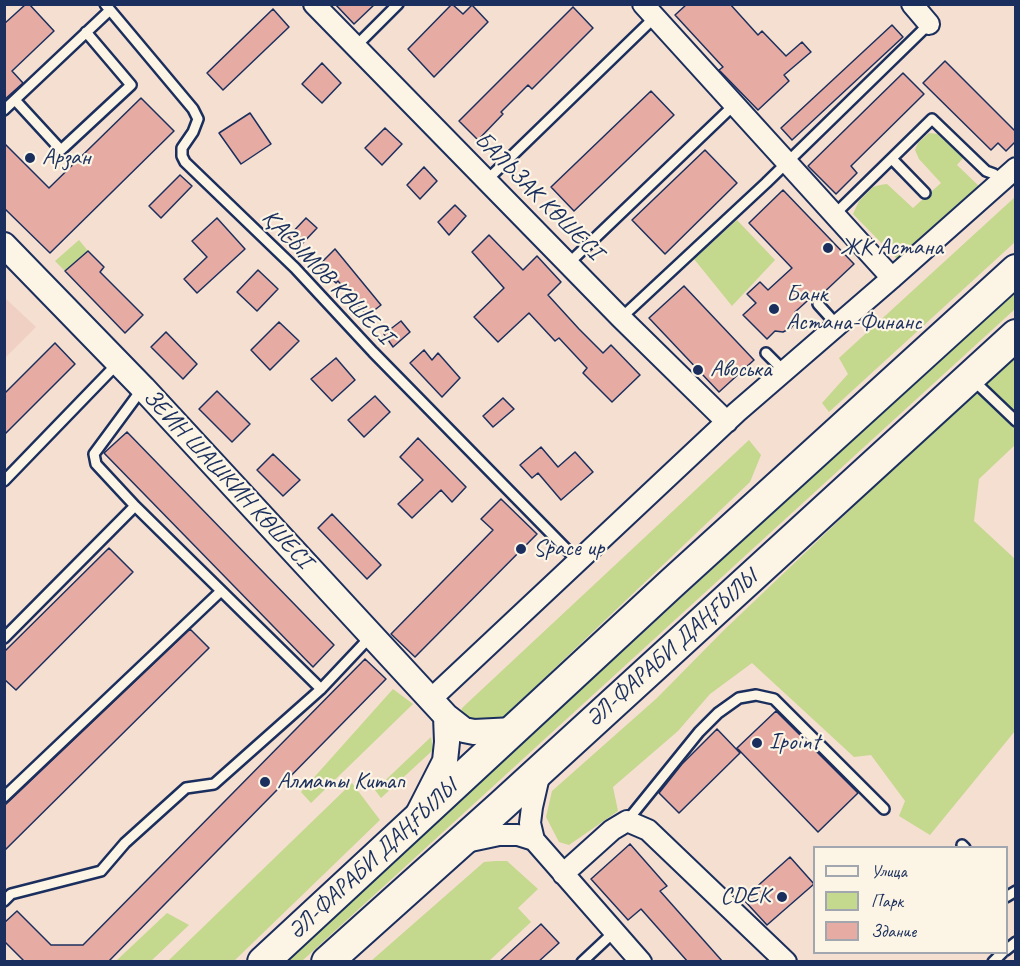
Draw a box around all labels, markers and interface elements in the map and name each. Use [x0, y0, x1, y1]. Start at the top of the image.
street label: БАЛЬЗАК КӨШЕСІ [468, 126, 608, 266]
place label: Арзан [42, 144, 90, 172]
marker: Арзан [23, 151, 37, 165]
street label: ҚАСЫМОВ КӨШЕСІ [255, 204, 399, 350]
place label: ЖК Астана [840, 234, 943, 262]
marker: ЖК Астана [821, 241, 835, 255]
place label: Банк Астана-Финанс [786, 281, 922, 337]
marker: Банк Астана-Финанс [767, 302, 781, 316]
place label: Авоська [710, 356, 771, 384]
marker: Авоська [691, 363, 705, 377]
street label: ЗЕИН ШАШКИН КӨШЕСІ [137, 383, 317, 575]
place label: Space up [533, 535, 604, 563]
marker: Space up [514, 542, 528, 556]
street label: ӘЛ-ФАРАБИ ДАҢҒЫЛЫ [580, 564, 764, 734]
place label: Ipoint [769, 729, 820, 757]
marker: Ipoint [750, 736, 764, 750]
place label: Алматы Китап [277, 768, 405, 796]
street label: ӘЛ-ФАРАБИ ДАҢҒЫЛЫ [282, 774, 464, 946]
marker: Алматы Китап [258, 775, 272, 789]
legend [813, 846, 1008, 954]
text: Улица [871, 860, 907, 882]
place label: CDEK [720, 883, 770, 911]
marker: CDEK [775, 890, 789, 904]
text: Парк [871, 890, 903, 912]
text: Здание [871, 920, 916, 942]

